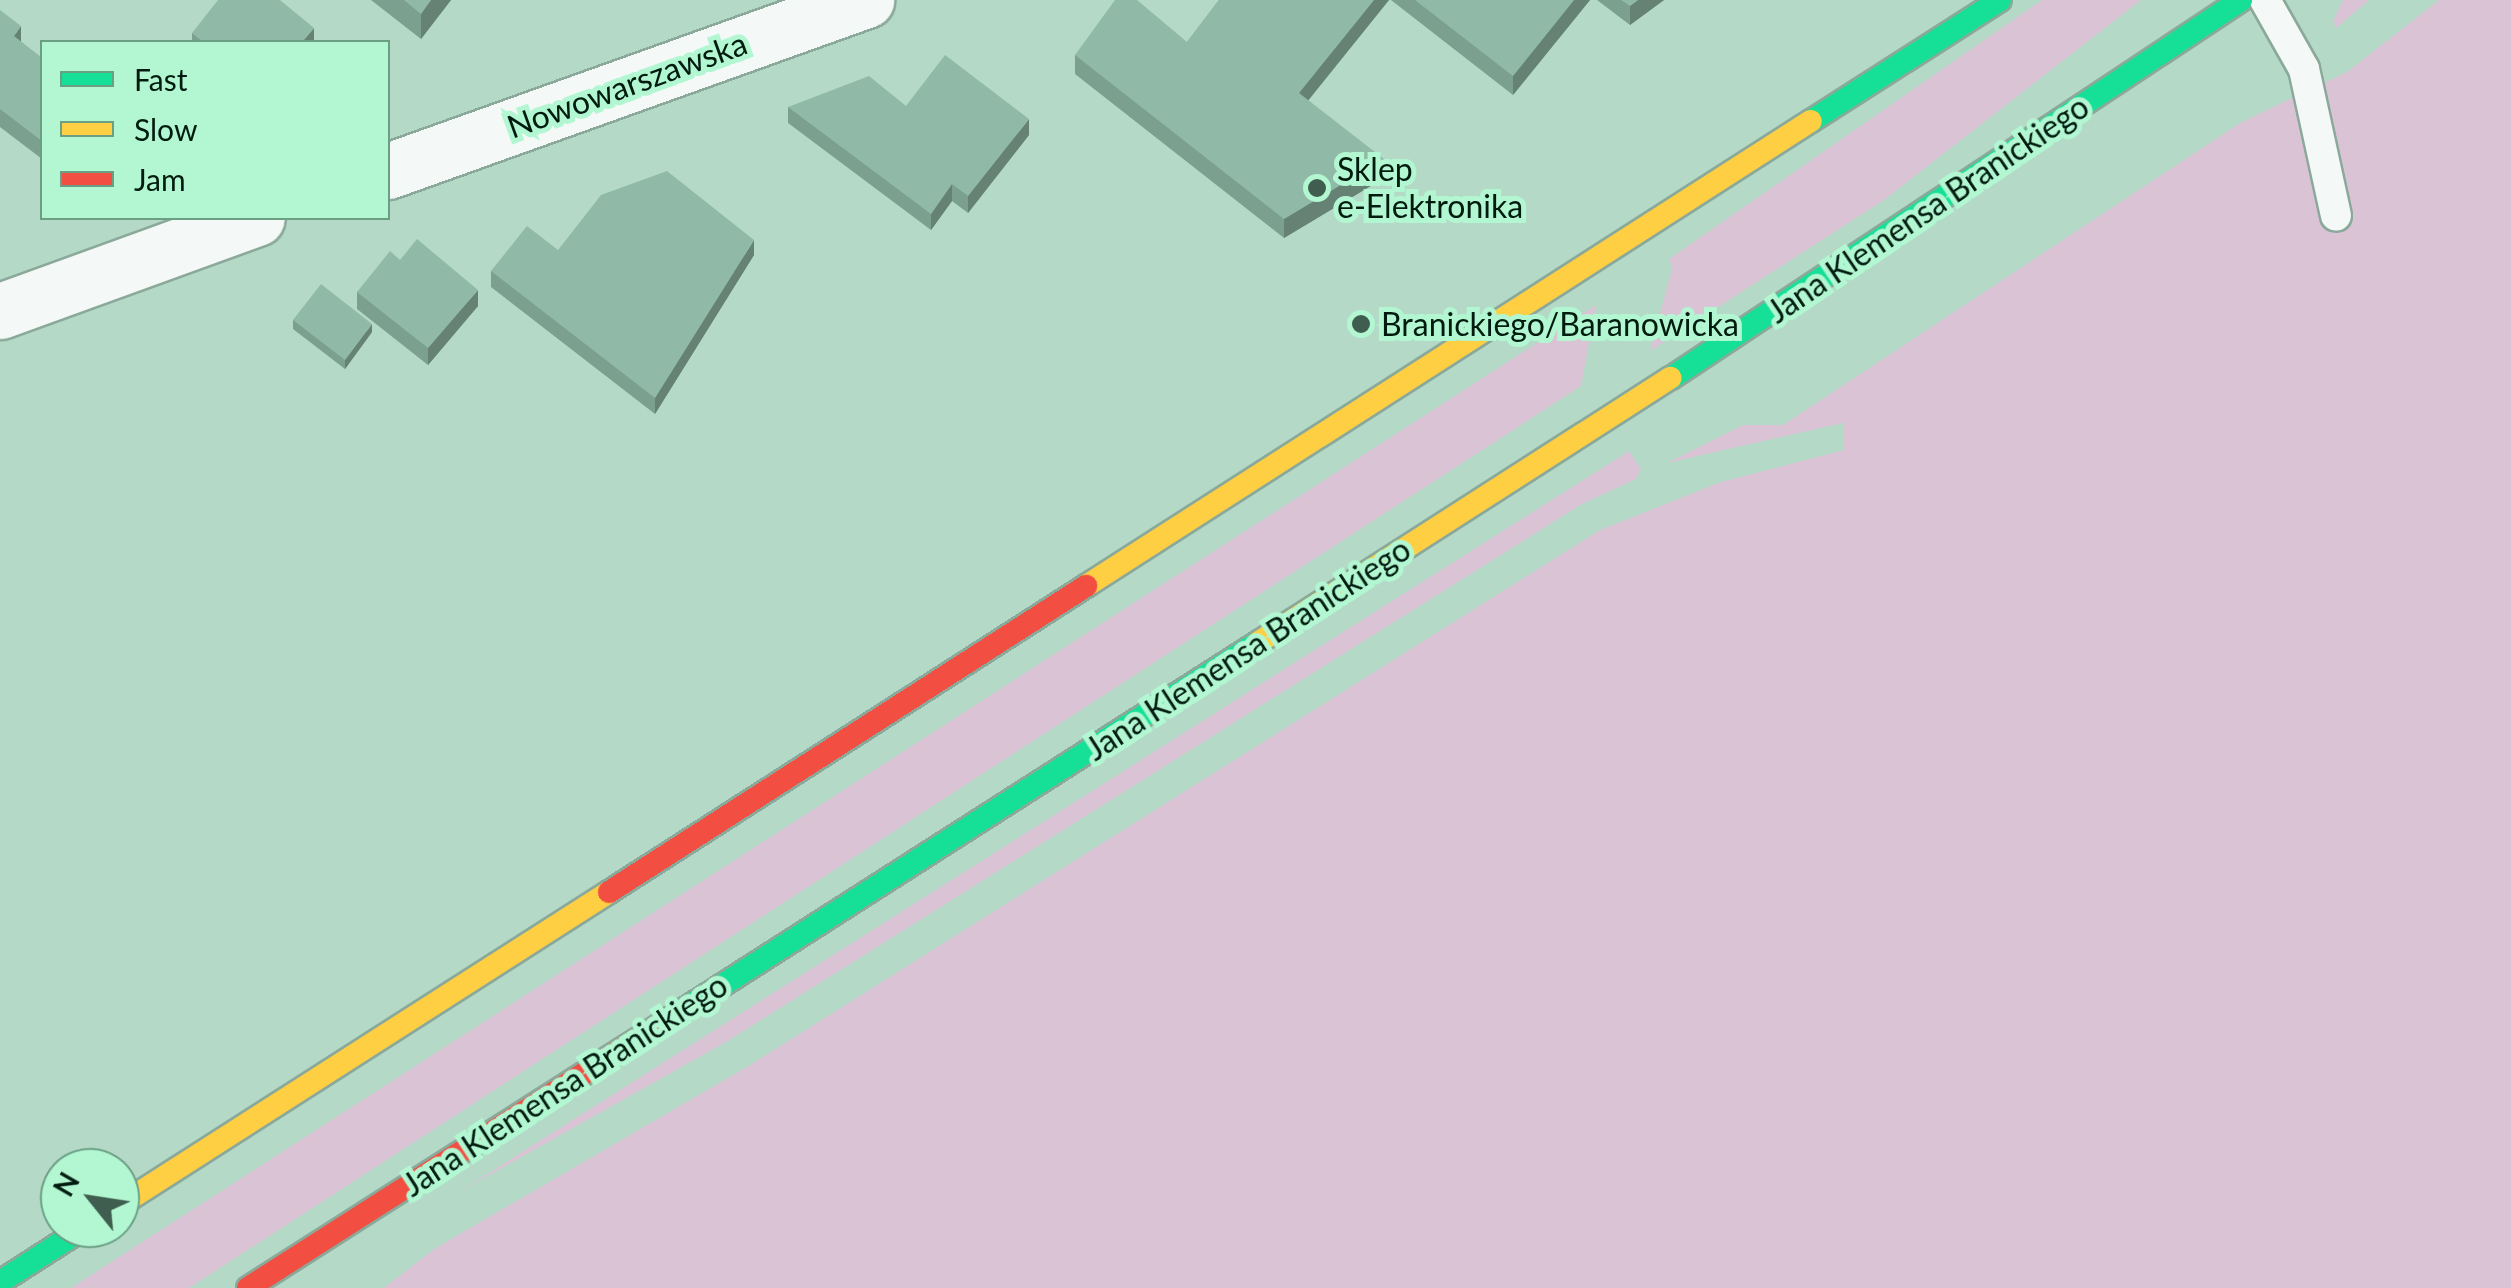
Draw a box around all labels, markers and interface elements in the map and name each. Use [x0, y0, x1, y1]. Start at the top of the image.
street label: Nowowarszawska [502, 24, 752, 146]
legend [40, 40, 390, 220]
text: Fast [134, 61, 188, 97]
street label: Jana Klemensa Branickiego [1760, 87, 2096, 331]
text: Slow [134, 111, 197, 147]
place label: Sklep e-Elektronika [1337, 151, 1523, 226]
text: Jam [134, 161, 186, 197]
marker: Sklep e-Elektronika [1306, 177, 1328, 199]
place label: Branickiego/Baranowicka [1381, 305, 1739, 343]
marker: Branickiego/Baranowicka [1350, 313, 1372, 335]
street label: Jana Klemensa Branickiego [1079, 530, 1417, 768]
street label: Jana Klemensa Branickiego [396, 966, 734, 1204]
north arrow [40, 1148, 140, 1248]
text: N [46, 1166, 86, 1202]

